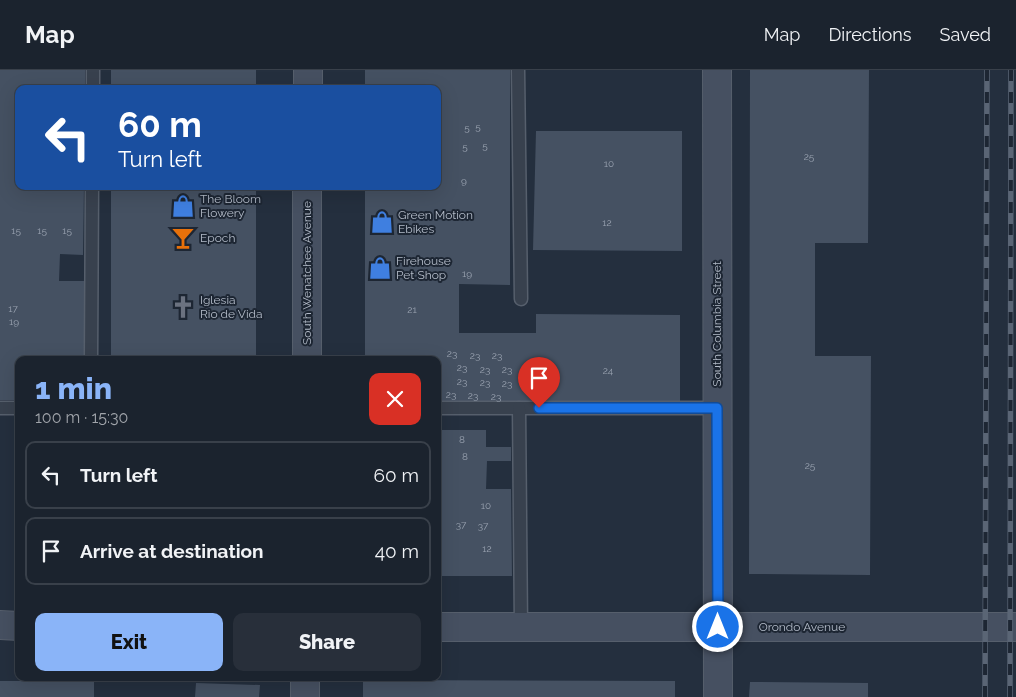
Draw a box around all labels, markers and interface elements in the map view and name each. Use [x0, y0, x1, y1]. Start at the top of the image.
text: Map [25, 20, 75, 49]
text: Map [764, 24, 800, 45]
text: Directions [828, 24, 912, 45]
text: Saved [940, 24, 991, 45]
text: 60 m [118, 104, 202, 145]
icon: left [35, 105, 100, 170]
house number: 5 [475, 121, 481, 132]
house number: 5 [464, 122, 470, 133]
house number: 5 [482, 140, 488, 151]
house number: 5 [462, 141, 468, 152]
text: Turn left [118, 146, 202, 172]
house number: 25 [804, 151, 815, 162]
house number: 10 [604, 158, 614, 169]
house number: 9 [461, 175, 467, 186]
place label: The Bloom Flowery [200, 192, 261, 220]
shop icon: The Bloom Flowery [170, 193, 196, 219]
street label: South Wenatchee Avenue [300, 201, 314, 345]
place label: Green Motion Ebikes [398, 208, 473, 236]
shop icon: Green Motion Ebikes [369, 209, 395, 235]
house number: 12 [602, 217, 612, 228]
house number: 15 [11, 225, 21, 236]
house number: 15 [37, 225, 47, 236]
house number: 15 [62, 225, 72, 236]
bar icon: Epoch [170, 225, 196, 251]
place label: Epoch [200, 231, 235, 245]
place label: Firehouse Pet Shop [396, 254, 451, 282]
shop icon: Firehouse Pet Shop [367, 255, 393, 281]
street label: South Columbia Street [710, 261, 724, 387]
house number: 19 [462, 268, 472, 279]
place label: Iglesia Rio de Vida [200, 293, 263, 321]
church icon: Iglesia Rio de Vida [170, 294, 196, 320]
house number: 17 [8, 303, 18, 314]
house number: 21 [407, 304, 417, 315]
house number: 19 [9, 316, 19, 327]
house number: 23 [447, 348, 457, 359]
house number: 23 [470, 350, 480, 361]
house number: 23 [492, 350, 502, 361]
pin [518, 357, 560, 408]
house number: 23 [457, 362, 467, 373]
house number: 23 [480, 364, 490, 375]
house number: 23 [502, 364, 512, 375]
icon: arrive [525, 364, 553, 392]
house number: 24 [603, 365, 614, 376]
text: 1 min [35, 371, 112, 406]
button: close [369, 373, 421, 425]
house number: 23 [457, 376, 467, 387]
house number: 23 [480, 377, 490, 388]
house number: 23 [502, 378, 512, 389]
house number: 23 [446, 389, 456, 400]
house number: 23 [468, 390, 478, 401]
house number: 23 [491, 391, 501, 402]
text: 100 m · 15:30 [35, 408, 128, 427]
house number: 8 [459, 434, 465, 445]
house number: 8 [462, 451, 468, 462]
house number: 25 [805, 460, 816, 471]
icon: left [37, 461, 65, 489]
text: Turn left [80, 464, 157, 486]
text: 60 m [374, 464, 419, 486]
house number: 10 [481, 500, 491, 511]
house number: 37 [456, 519, 467, 530]
house number: 37 [478, 520, 489, 531]
icon: arrive [37, 537, 65, 565]
text: Arrive at destination [80, 540, 264, 562]
text: 40 m [375, 540, 419, 562]
house number: 12 [482, 543, 492, 554]
position arrow [691, 600, 743, 652]
button: Exit [35, 613, 223, 671]
button: Share [233, 613, 421, 671]
street label: Orondo Avenue [759, 620, 845, 634]

